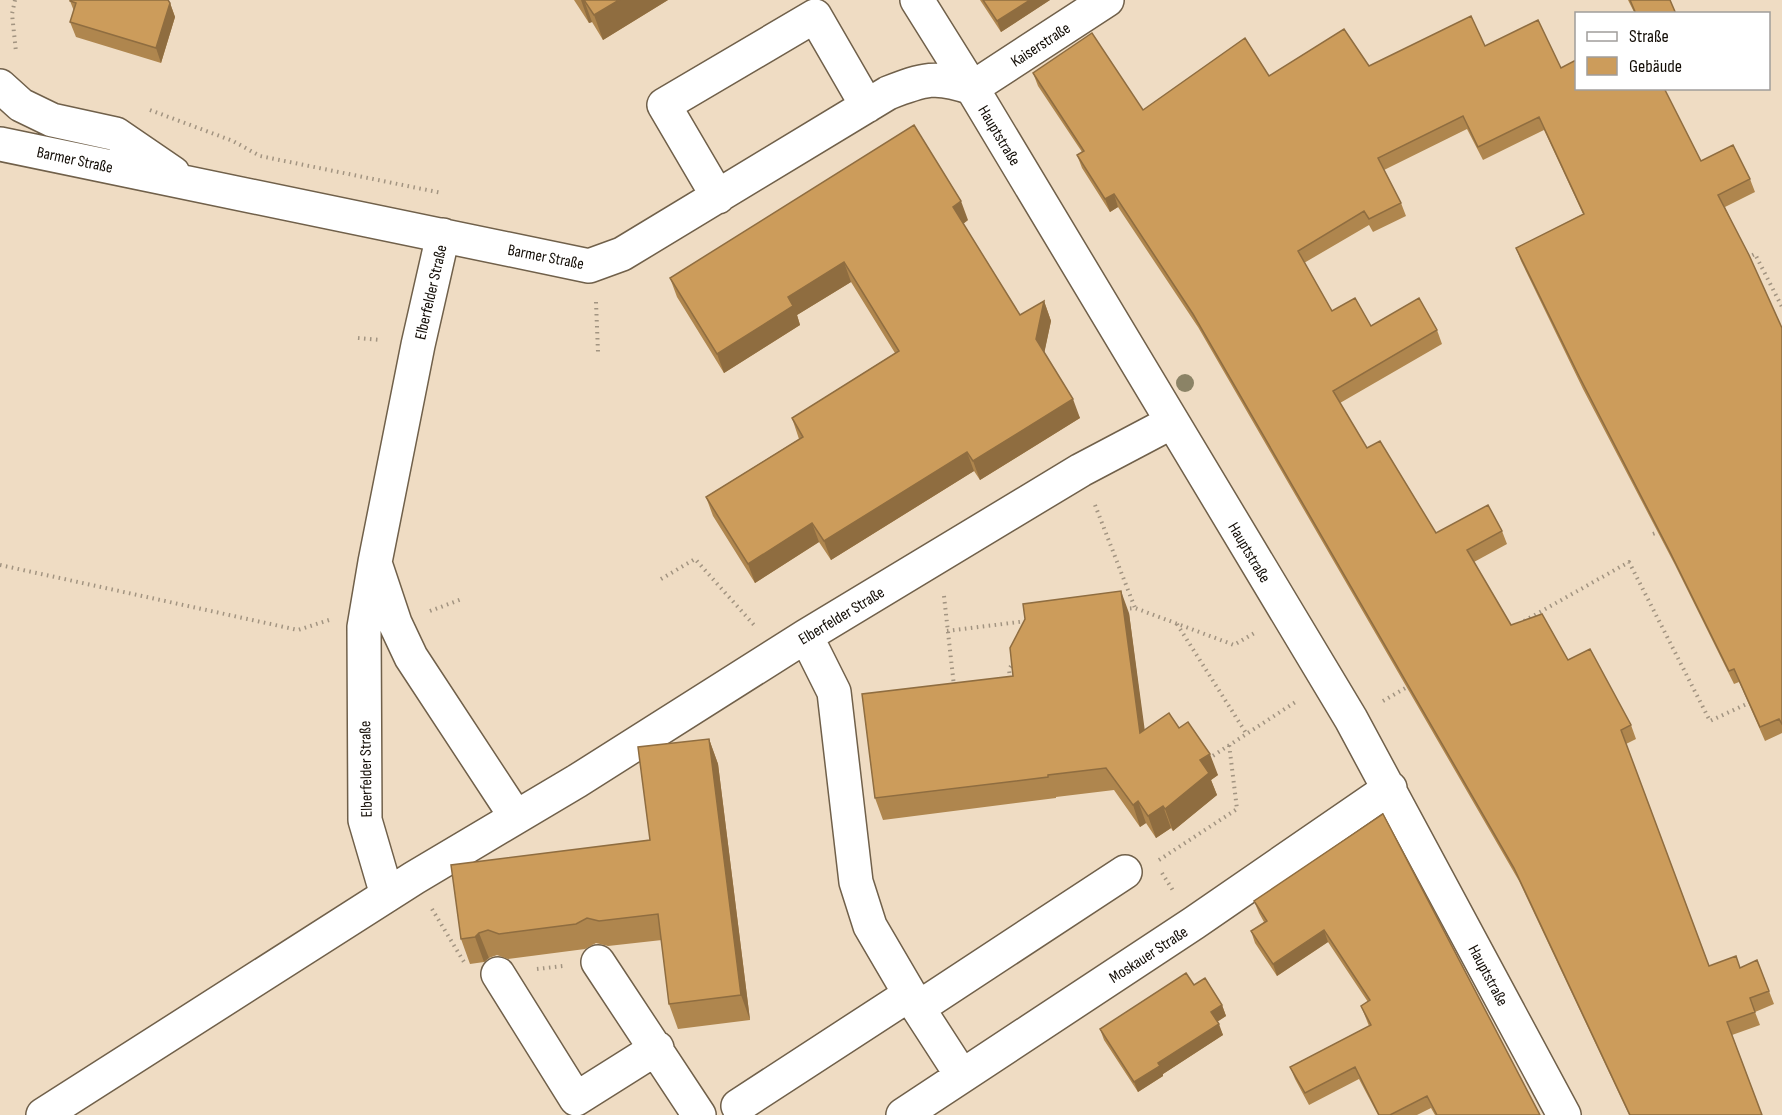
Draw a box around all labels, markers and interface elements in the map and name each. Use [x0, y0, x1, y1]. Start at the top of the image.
legend [1575, 12, 1770, 90]
street label: Kaiserstraße [1008, 19, 1074, 71]
text: Straße [1629, 26, 1669, 47]
text: Gebäude [1629, 56, 1682, 77]
street label: Hauptstraße [973, 102, 1024, 169]
street label: Barmer Straße [35, 143, 114, 178]
street label: Barmer Straße [506, 241, 585, 274]
street label: Elberfelder Straße [411, 243, 452, 342]
street label: Hauptstraße [1223, 519, 1274, 586]
street label: Elberfelder Straße [795, 583, 888, 649]
street label: Elberfelder Straße [356, 720, 377, 818]
street label: Moskauer Straße [1106, 923, 1192, 988]
street label: Hauptstraße [1464, 942, 1512, 1010]

